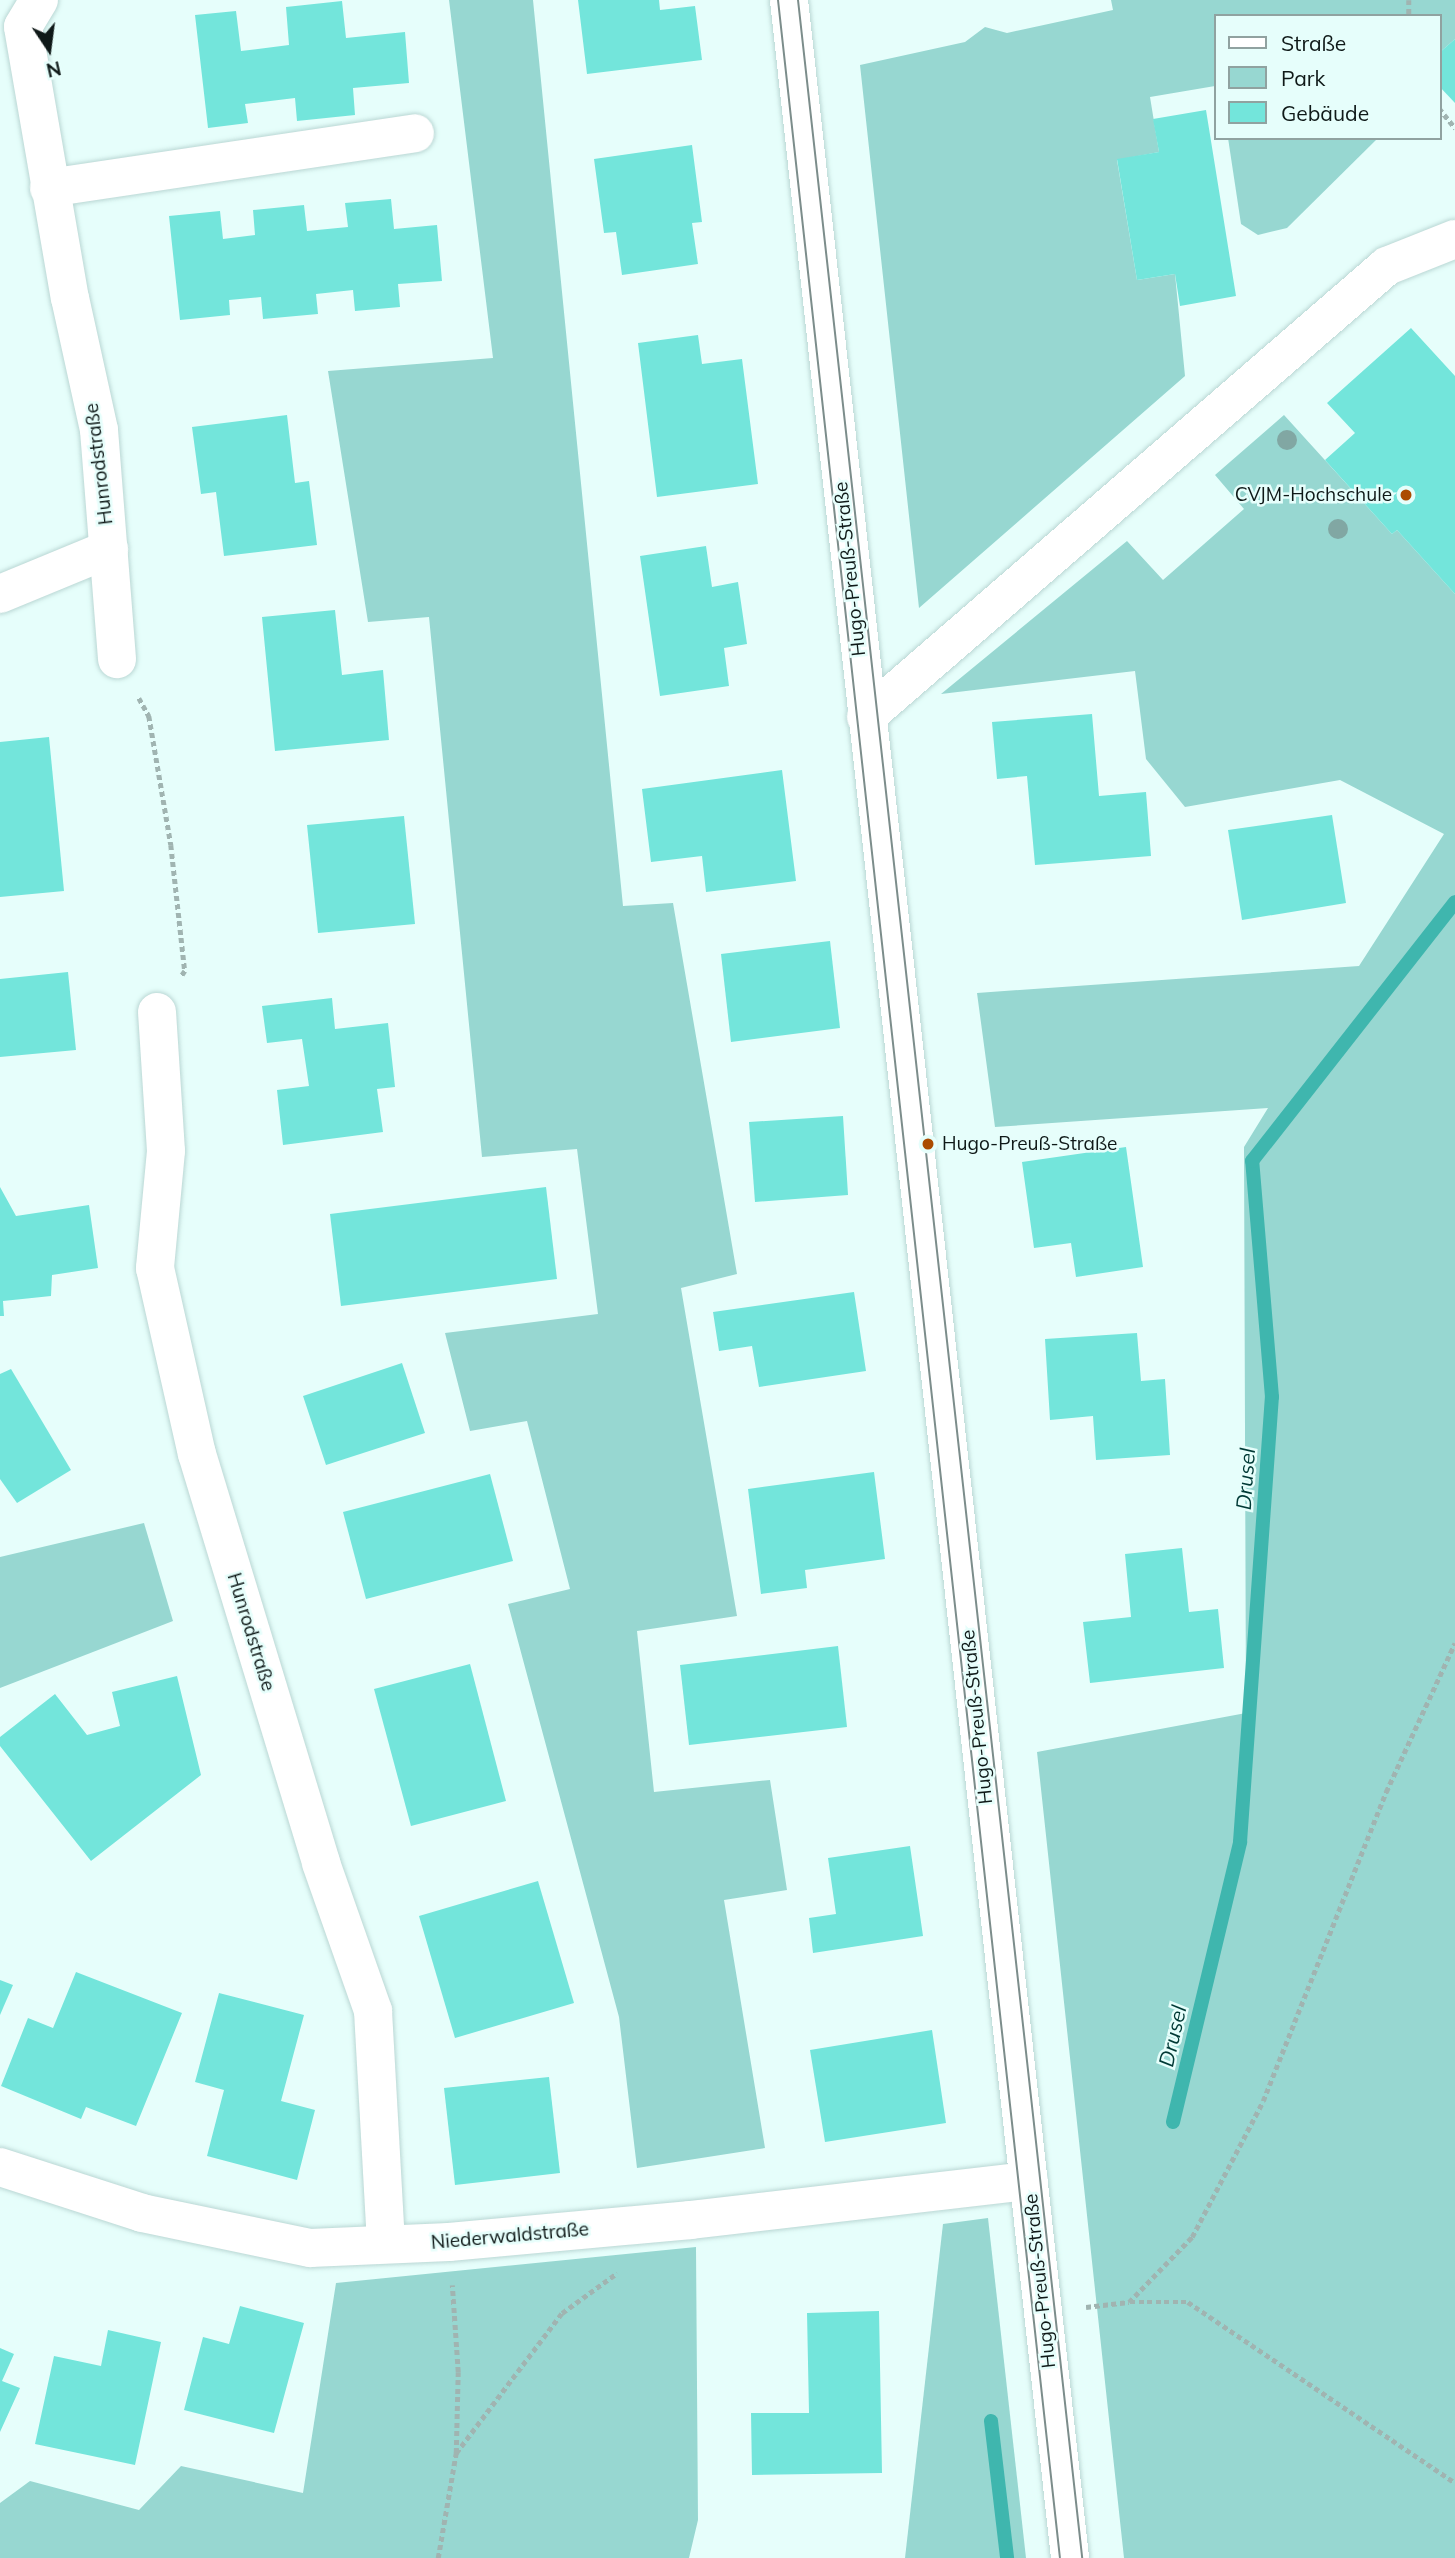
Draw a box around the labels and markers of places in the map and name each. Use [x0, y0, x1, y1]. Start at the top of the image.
place label: CVJM-Hochschule [1235, 484, 1392, 506]
marker: CVJM-Hochschule [1398, 487, 1414, 503]
place label: Hugo-Preuß-Straße [942, 1133, 1117, 1155]
marker: Hugo-Preuß-Straße [920, 1136, 936, 1152]

